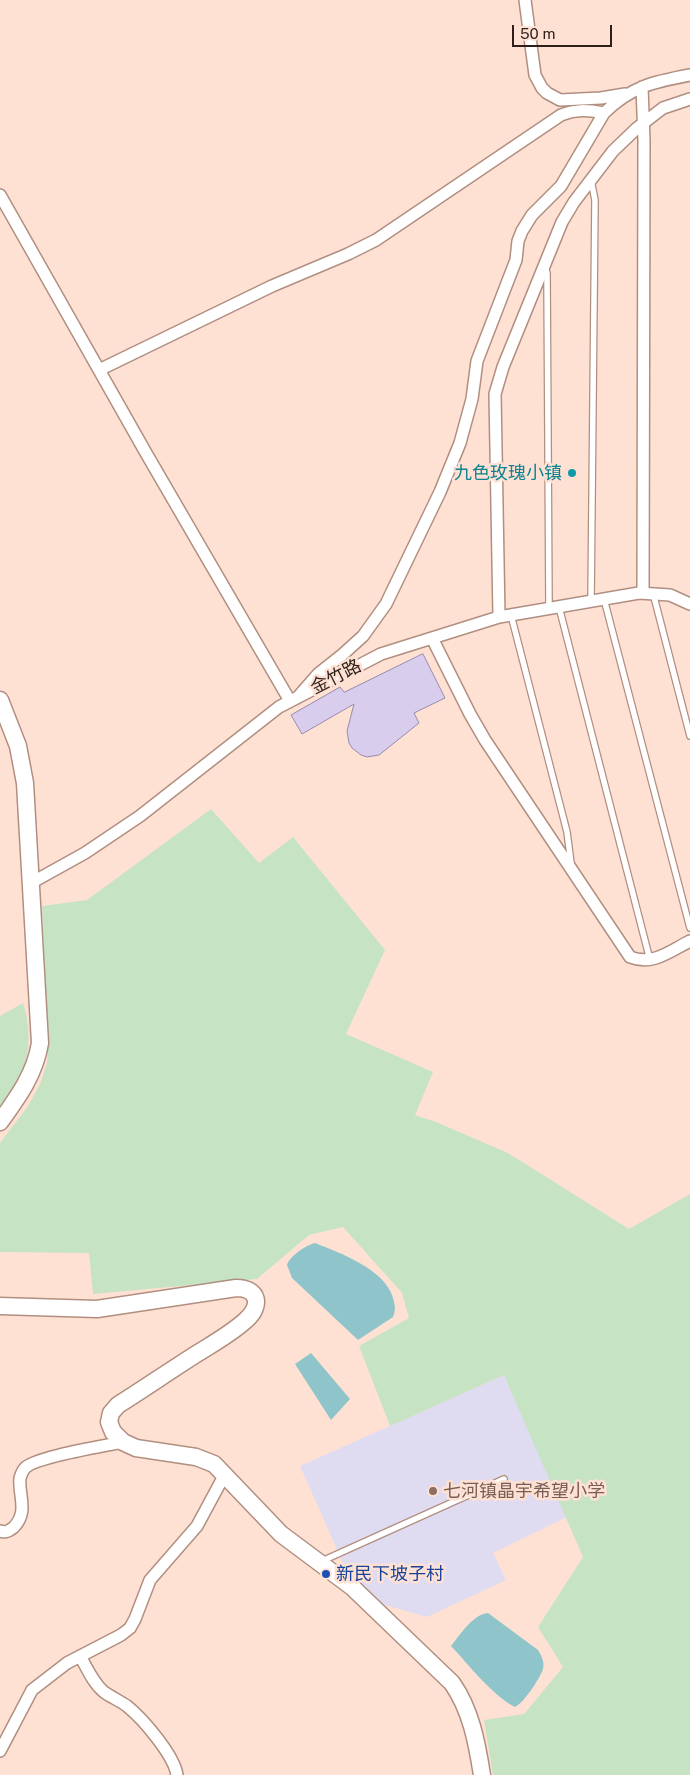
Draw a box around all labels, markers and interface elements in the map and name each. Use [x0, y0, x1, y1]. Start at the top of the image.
scale bar [515, 15, 615, 47]
text: 50 m [520, 25, 555, 42]
place label: 九色玫瑰小镇 [454, 462, 562, 484]
marker: 九色玫瑰小镇 [566, 467, 578, 479]
street label: 金竹路 [307, 655, 365, 699]
place label: 七河镇晶宇希望小学 [443, 1480, 605, 1502]
marker: 七河镇晶宇希望小学 [427, 1485, 439, 1497]
place label: 新民下坡子村 [336, 1563, 444, 1585]
marker: 新民下坡子村 [320, 1568, 332, 1580]

